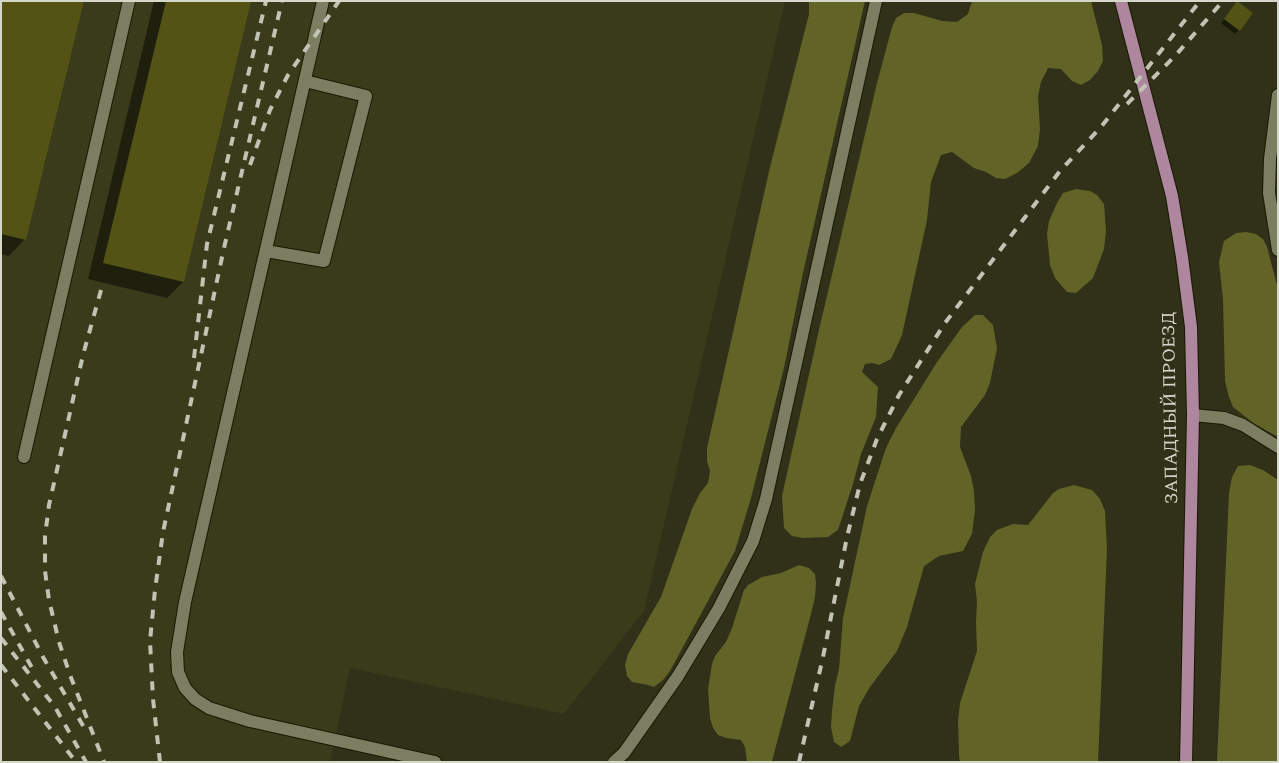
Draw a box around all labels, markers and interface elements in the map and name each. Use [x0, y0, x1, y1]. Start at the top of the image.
street label: ЗАПАДНЫЙ ПРОЕЗД [1160, 311, 1184, 505]

